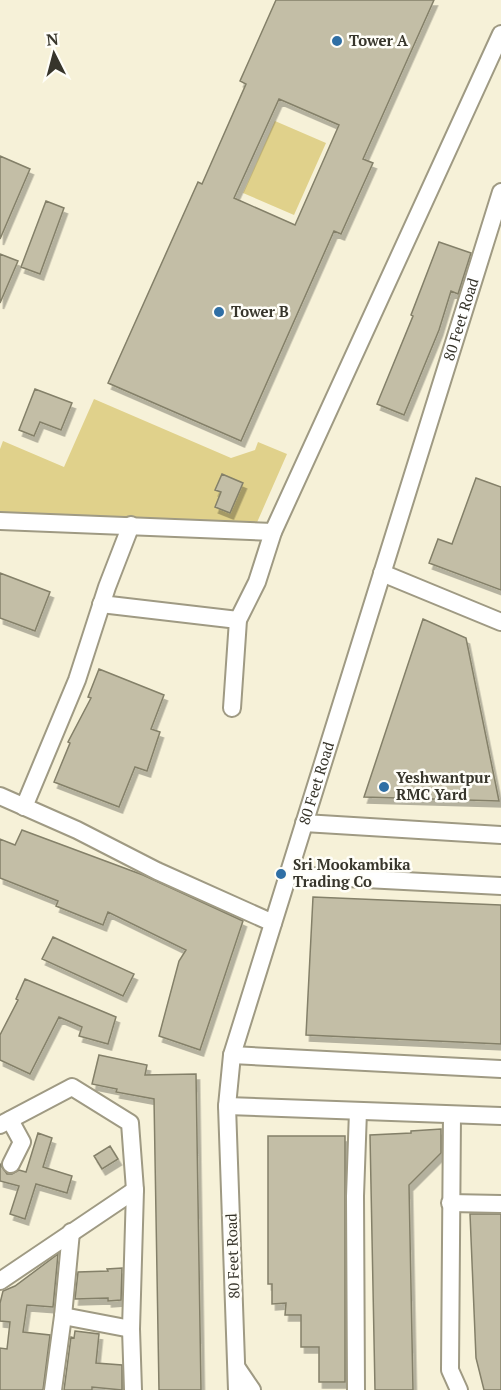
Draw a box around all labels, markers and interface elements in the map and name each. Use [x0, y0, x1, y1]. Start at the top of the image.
north arrow [24, 24, 84, 84]
text: N [45, 28, 60, 51]
place label: Tower A [349, 30, 408, 50]
marker: Tower A [330, 34, 344, 48]
street label: 80 Feet Road [438, 275, 483, 363]
place label: Tower B [231, 301, 289, 321]
marker: Tower B [212, 305, 226, 319]
street label: 80 Feet Road [293, 739, 338, 827]
place label: Yeshwantpur RMC Yard [396, 767, 491, 804]
marker: Yeshwantpur RMC Yard [377, 780, 391, 794]
place label: Sri Mookambika Trading Co [293, 854, 411, 891]
marker: Sri Mookambika Trading Co [274, 867, 288, 881]
street label: 80 Feet Road [221, 1213, 243, 1299]

